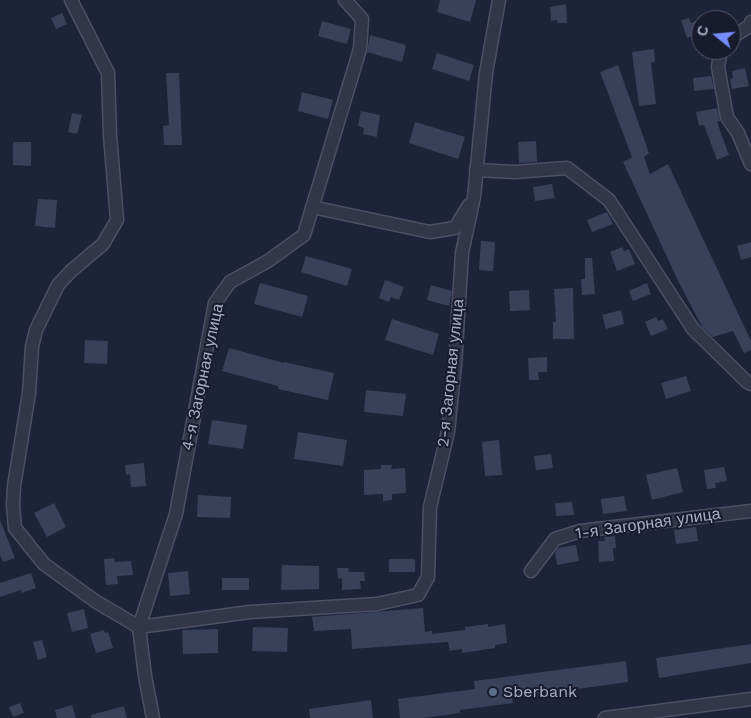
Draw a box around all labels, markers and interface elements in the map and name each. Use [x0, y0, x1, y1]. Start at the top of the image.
north arrow [691, 10, 741, 60]
text: С [693, 24, 712, 38]
street label: 2-я Загорная улица [434, 298, 468, 448]
street label: 4-я Загорная улица [178, 302, 228, 452]
street label: 1-я Загорная улица [574, 504, 722, 544]
place label: Sberbank [503, 682, 577, 702]
marker: Sberbank [487, 686, 499, 698]

